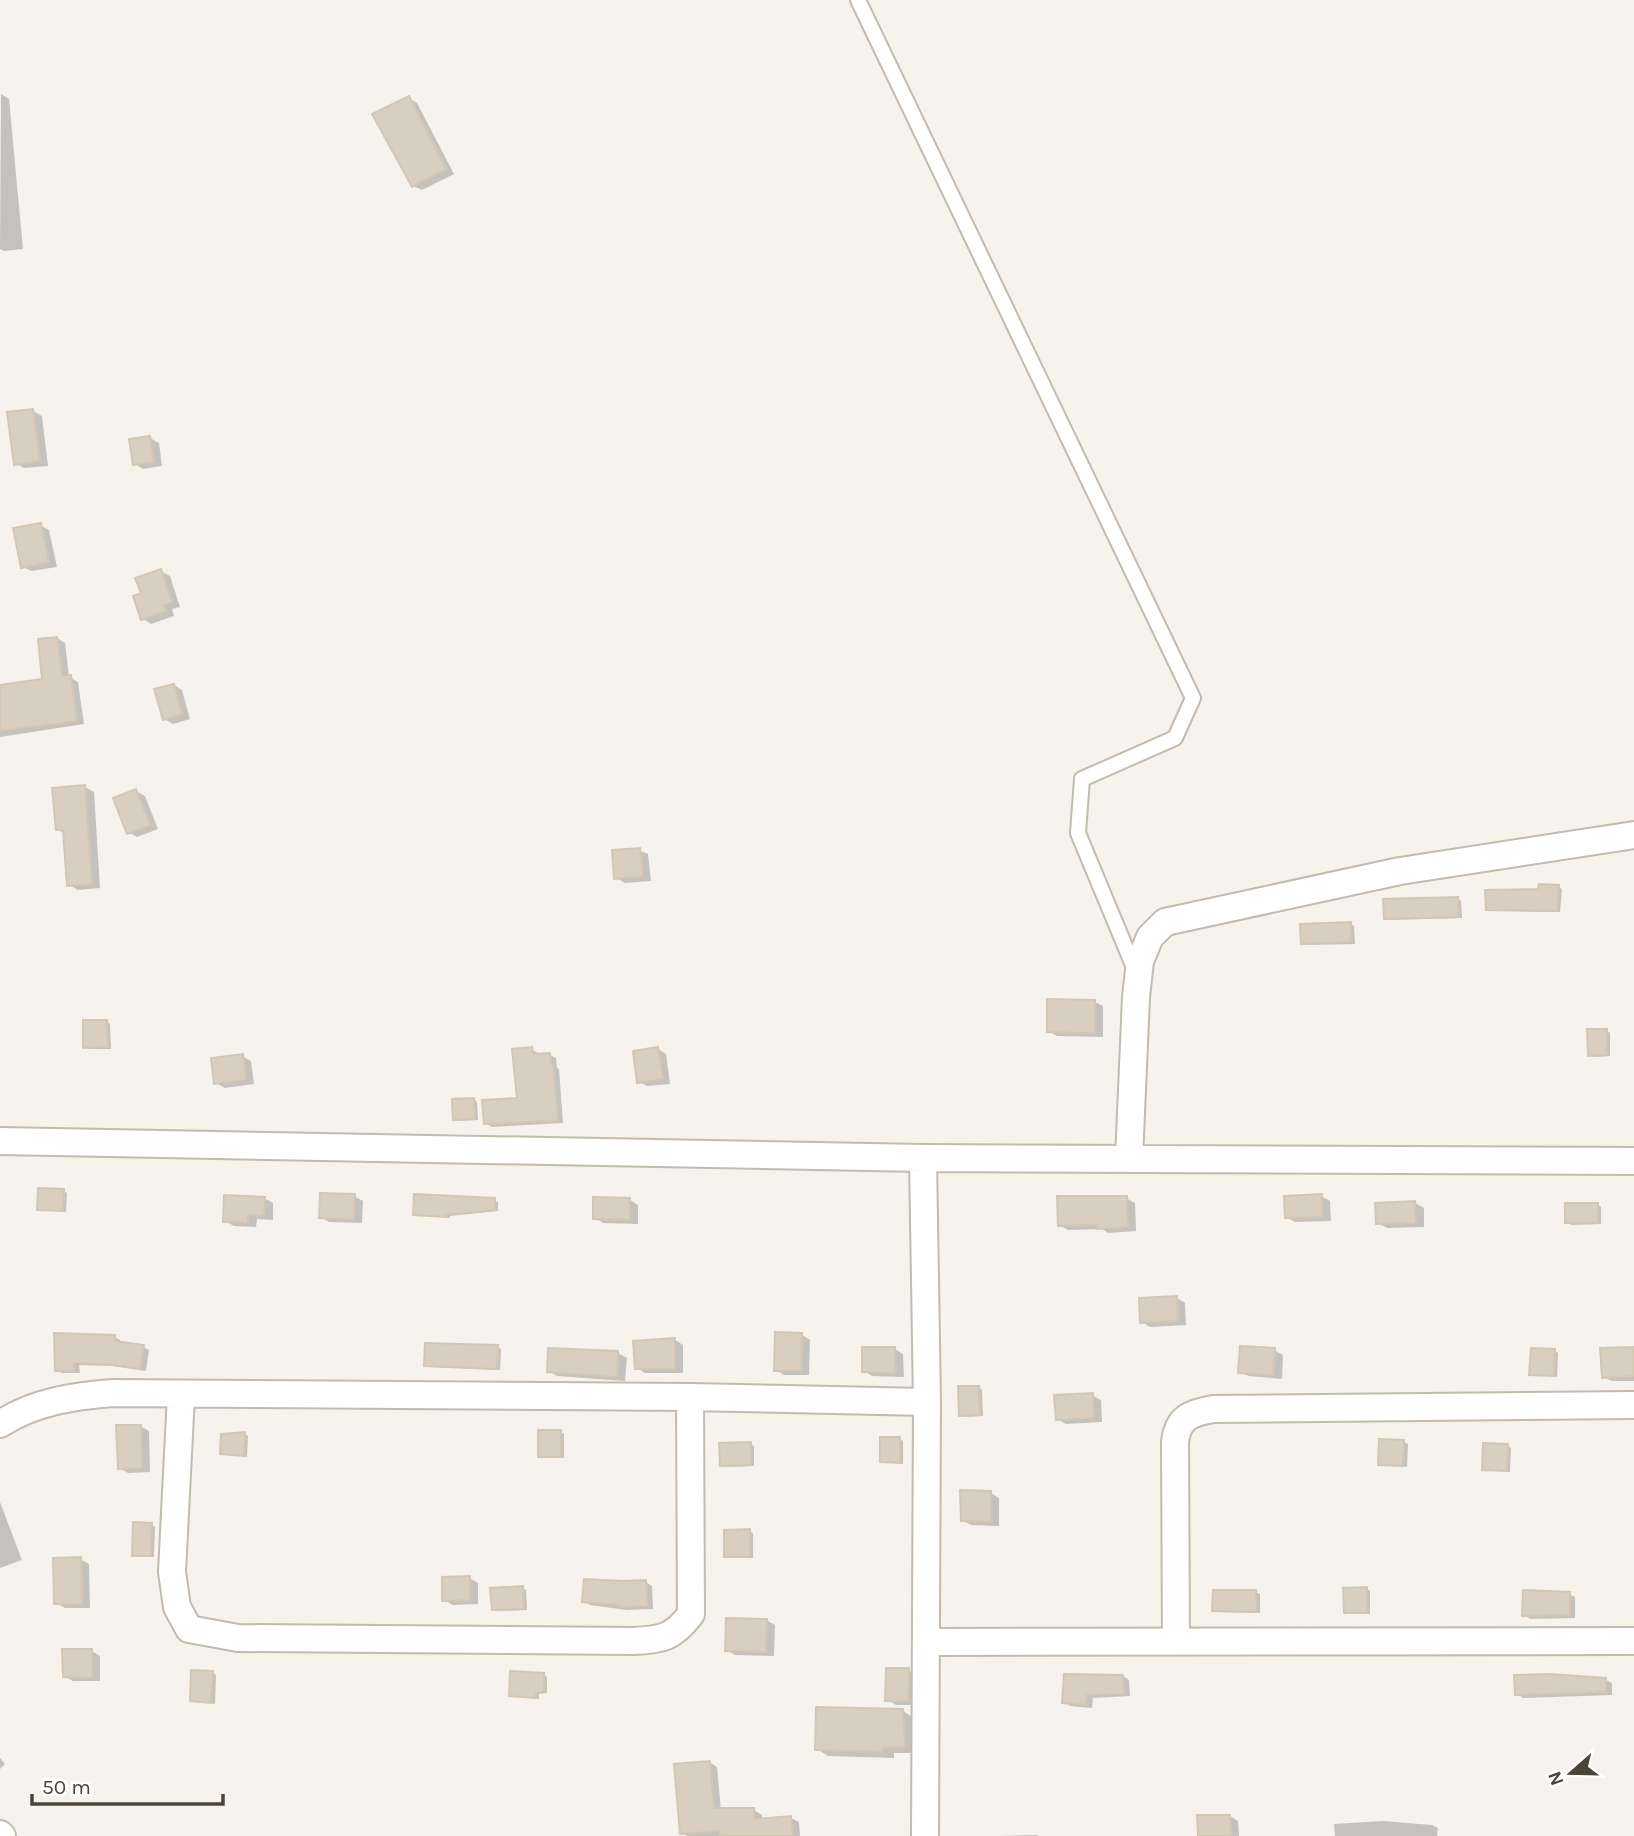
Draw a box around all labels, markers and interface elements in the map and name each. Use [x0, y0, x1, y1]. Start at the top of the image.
north arrow [1536, 1738, 1606, 1808]
scale bar [32, 1762, 222, 1806]
text: N [1543, 1768, 1569, 1789]
text: 50 m [42, 1775, 91, 1799]

